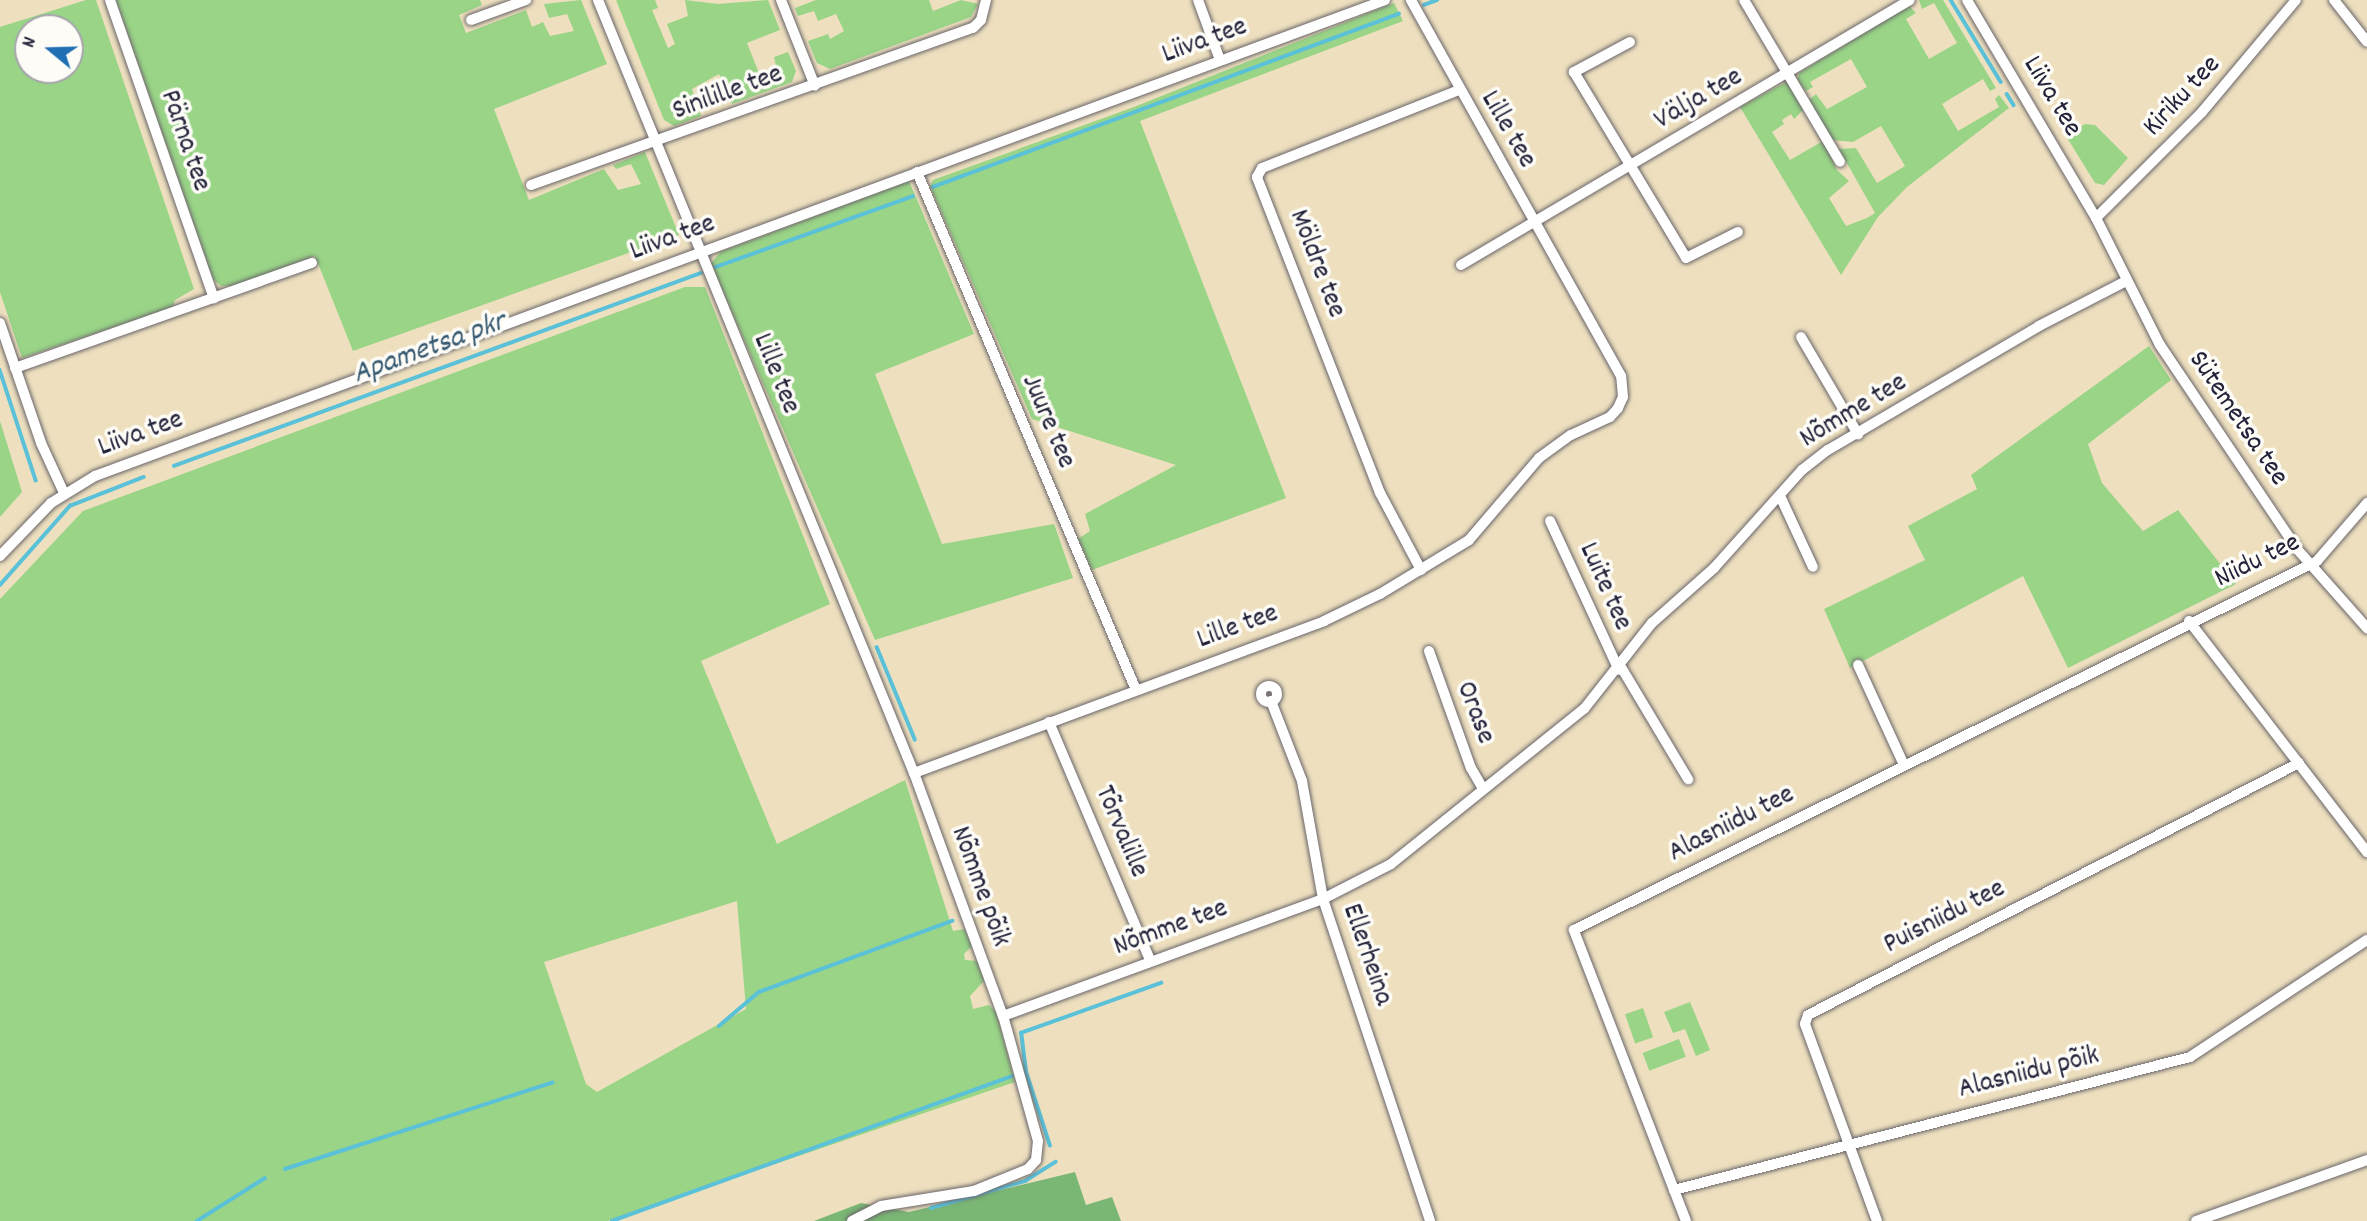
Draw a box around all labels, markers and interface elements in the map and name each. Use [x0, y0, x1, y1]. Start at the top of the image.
street label: Liiva tee [1158, 11, 1252, 73]
north arrow [14, 14, 84, 84]
text: N [16, 34, 45, 51]
street label: Kiriku tee [2137, 50, 2229, 144]
street label: Liiva tee [2014, 51, 2088, 143]
street label: Sinilille tee [669, 59, 787, 129]
street label: Välja tee [1649, 61, 1749, 139]
street label: Lille tee [1472, 85, 1542, 175]
street label: Pärna tee [151, 86, 217, 196]
street label: Möldre tee [1280, 205, 1352, 323]
street label: Liiva tee [626, 208, 720, 270]
water label: Apametsa pkr [349, 306, 511, 394]
street label: Lille tee [744, 329, 806, 419]
street label: Sütemetsa tee [2180, 345, 2294, 493]
street label: Nõmme tee [1795, 367, 1913, 457]
street label: Juure tee [1012, 370, 1082, 474]
street label: Liiva tee [94, 404, 188, 466]
street label: Niidu tee [2210, 527, 2306, 597]
street label: Luite tee [1570, 538, 1638, 636]
street label: Lille tee [1193, 598, 1283, 658]
street label: Orase [1447, 677, 1501, 749]
street label: Alasniidu tee [1663, 779, 1801, 871]
street label: Tõrvalille [1086, 781, 1154, 883]
street label: Nõmme põik [942, 822, 1016, 952]
street label: Puisniidu tee [1879, 873, 2011, 963]
street label: Nõmme tee [1110, 893, 1232, 965]
street label: Ellerheina [1333, 900, 1399, 1010]
street label: Alasniidu põik [1955, 1040, 2103, 1108]

